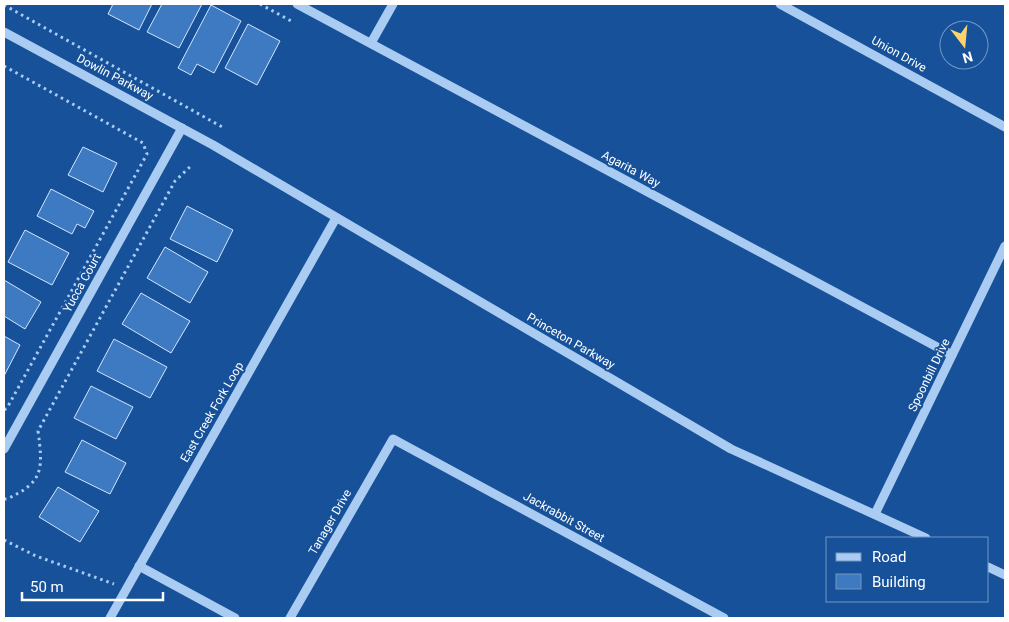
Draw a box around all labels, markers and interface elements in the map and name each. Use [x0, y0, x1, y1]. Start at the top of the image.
north arrow [939, 20, 989, 70]
street label: Union Drive [869, 33, 929, 75]
text: N [961, 48, 975, 67]
street label: Dowlin Parkway [74, 51, 156, 103]
street label: Agarita Way [599, 148, 663, 190]
street label: Yucca Court [60, 251, 104, 315]
street label: Princeton Parkway [524, 310, 618, 372]
street label: Spoonbill Drive [905, 336, 953, 414]
street label: East Creek Fork Loop [178, 359, 247, 465]
street label: Tanager Drive [306, 487, 354, 557]
street label: Jackrabbit Street [521, 489, 607, 545]
legend [826, 537, 989, 602]
text: Road [872, 548, 906, 566]
scale bar [22, 570, 164, 602]
text: Building [872, 573, 926, 591]
text: 50 m [30, 578, 64, 596]

